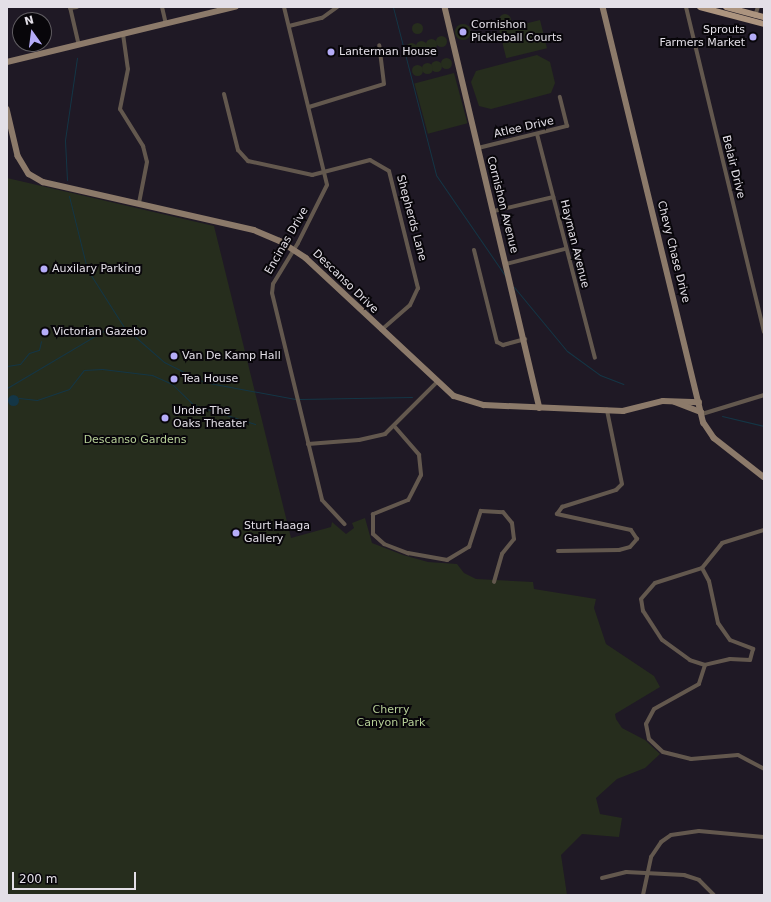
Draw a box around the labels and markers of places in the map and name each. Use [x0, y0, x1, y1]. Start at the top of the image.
place label: Cornishon Pickleball Courts [471, 19, 562, 45]
place label: Sprouts Farmers Market [660, 24, 745, 50]
marker: Cornishon Pickleball Courts [458, 27, 468, 37]
marker: Sprouts Farmers Market [748, 32, 758, 42]
place label: Lanterman House [339, 45, 437, 59]
marker: Lanterman House [326, 47, 336, 57]
place label: Auxilary Parking [52, 262, 141, 276]
marker: Auxilary Parking [39, 264, 49, 274]
place label: Victorian Gazebo [53, 325, 147, 339]
marker: Victorian Gazebo [40, 327, 50, 337]
place label: Van De Kamp Hall [182, 349, 281, 363]
marker: Van De Kamp Hall [169, 351, 179, 361]
place label: Tea House [182, 372, 238, 386]
marker: Tea House [169, 374, 179, 384]
place label: Under The Oaks Theater [173, 405, 247, 431]
marker: Under The Oaks Theater [160, 413, 170, 423]
place label: Sturt Haaga Gallery [244, 520, 310, 546]
marker: Sturt Haaga Gallery [231, 528, 241, 538]

